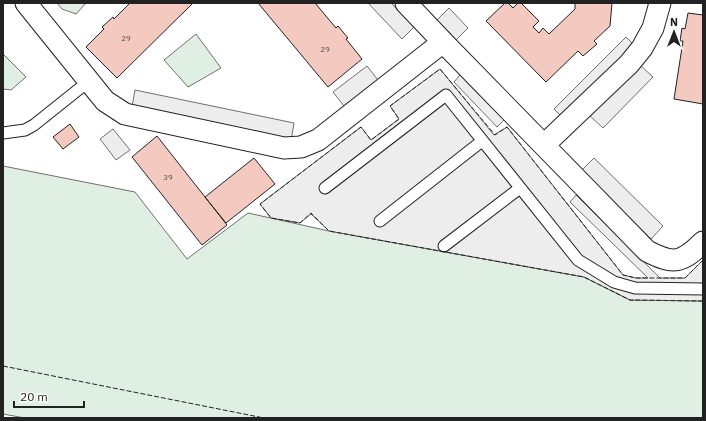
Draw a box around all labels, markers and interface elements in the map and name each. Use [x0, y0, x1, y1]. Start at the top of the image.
north arrow [654, 12, 694, 52]
text: N [670, 15, 678, 29]
house number: 29 [121, 33, 131, 43]
house number: 29 [320, 44, 330, 54]
house number: 39 [163, 172, 173, 182]
scale bar [14, 383, 84, 409]
text: 20 m [20, 389, 48, 404]

